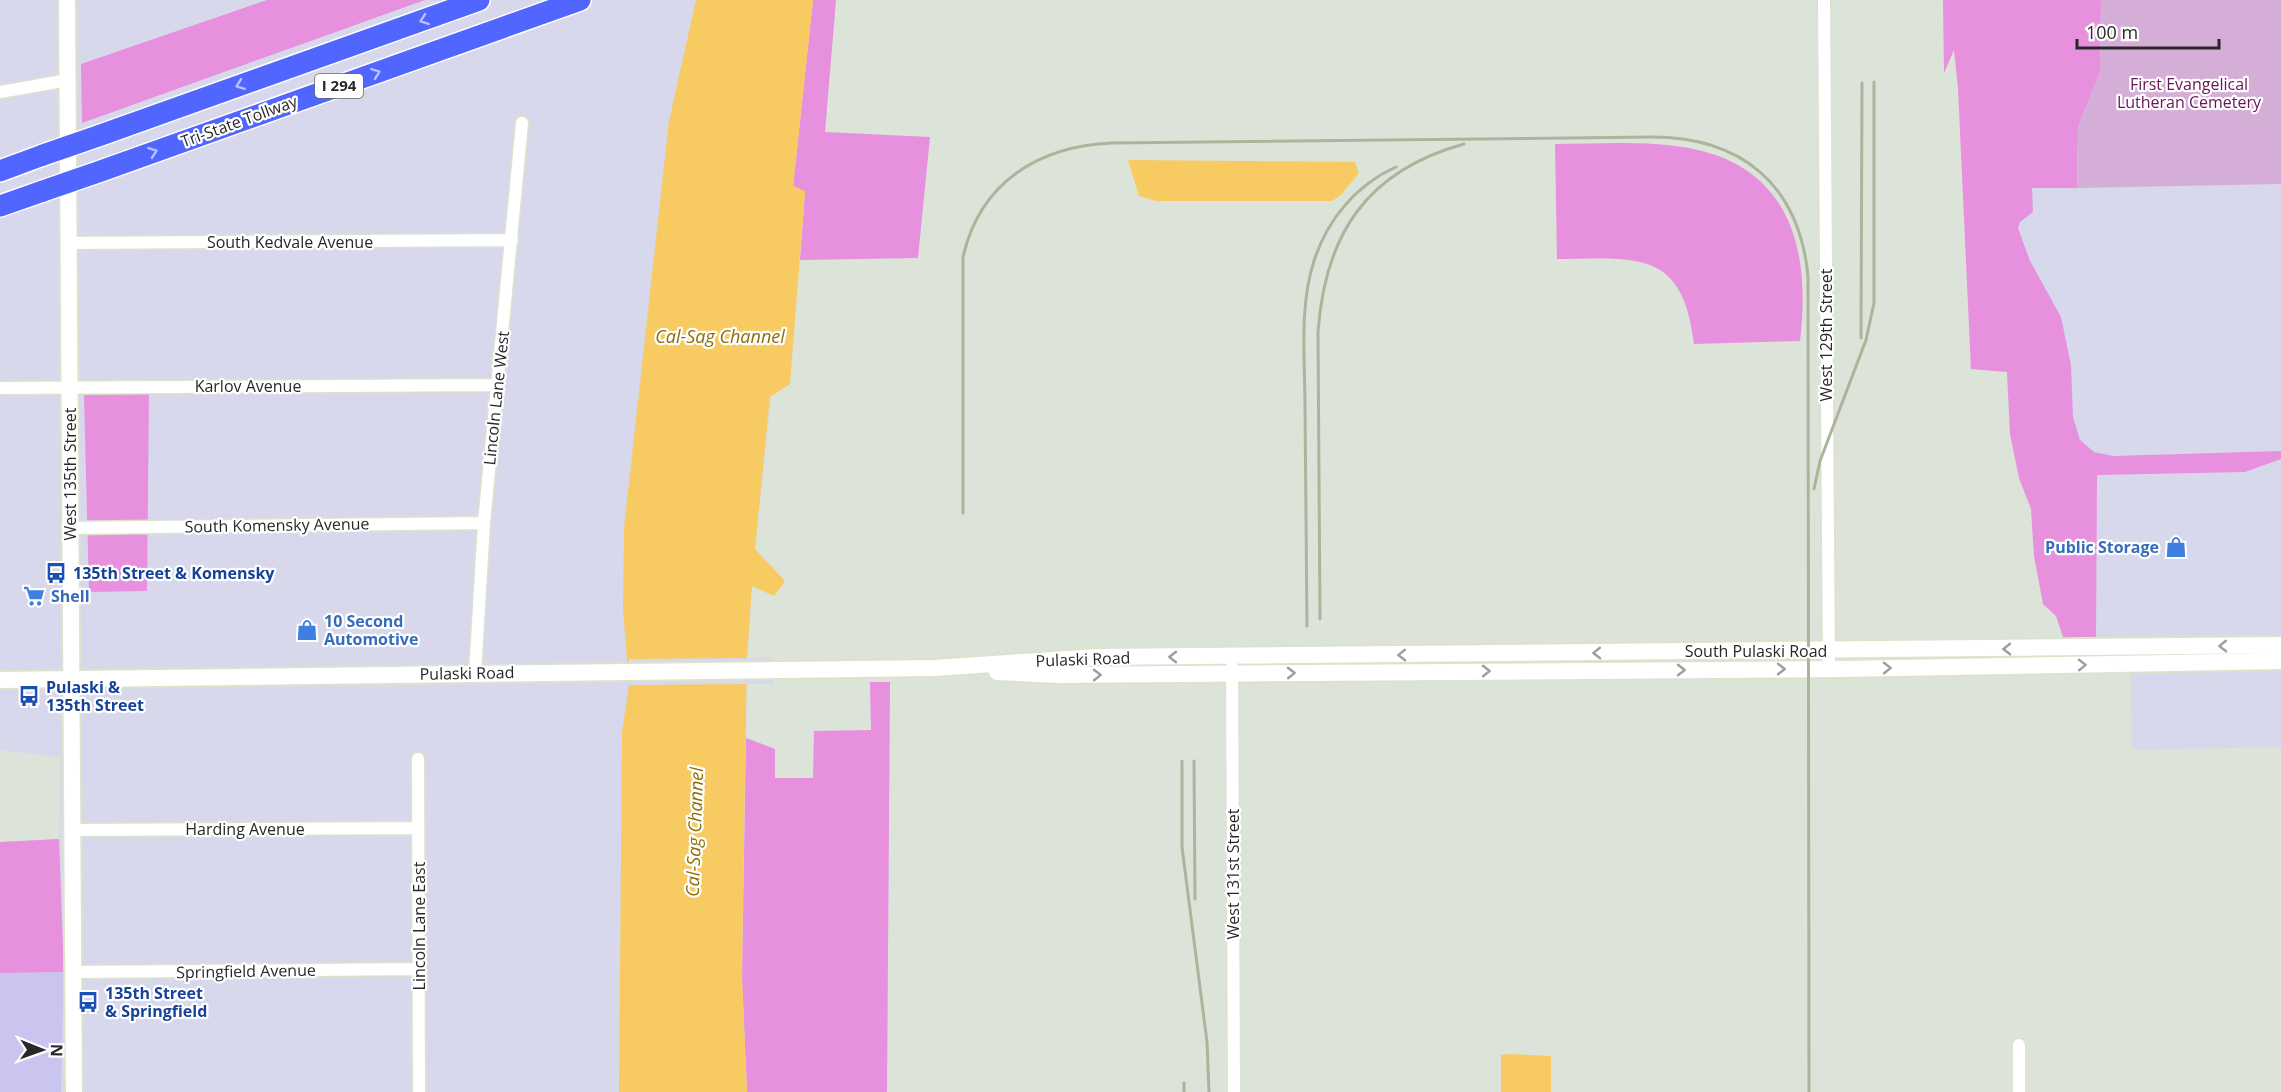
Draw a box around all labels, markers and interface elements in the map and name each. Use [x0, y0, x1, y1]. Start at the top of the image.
one-way arrow [419, 12, 430, 25]
scale bar [2077, 12, 2220, 50]
text: 100 m [2086, 20, 2138, 44]
one-way arrow [370, 67, 381, 80]
park label: First Evangelical Lutheran Cemetery [2117, 73, 2262, 113]
road number: I 294 [315, 74, 363, 98]
one-way arrow [235, 78, 246, 91]
street label: Tri-State Tollway [178, 89, 301, 152]
one-way arrow [147, 147, 158, 160]
street label: South Kedvale Avenue [207, 231, 373, 253]
street label: West 129th Street [1815, 268, 1837, 402]
water label: Cal-Sag Channel [655, 324, 785, 348]
street label: Lincoln Lane West [478, 330, 514, 466]
street label: Karlov Avenue [195, 375, 301, 397]
street label: West 135th Street [59, 407, 81, 541]
street label: South Komensky Avenue [184, 512, 370, 538]
shop icon: Public Storage [2164, 535, 2188, 559]
place label: Public Storage [2045, 536, 2159, 558]
bus stop icon: 135th Street & Komensky [44, 561, 68, 585]
place label: 135th Street & Komensky [73, 562, 275, 584]
supermarket icon: Shell [22, 584, 46, 608]
place label: Shell [51, 585, 90, 607]
place label: 10 Second Automotive [324, 610, 418, 650]
shop icon: 10 Second Automotive [295, 618, 319, 642]
street label: South Pulaski Road [1685, 640, 1827, 662]
one-way arrow [2218, 640, 2227, 652]
one-way arrow [2002, 643, 2011, 655]
street label: Pulaski Road [1035, 646, 1131, 672]
one-way arrow [1593, 646, 1602, 659]
one-way arrow [1398, 649, 1407, 661]
one-way arrow [1169, 651, 1178, 663]
one-way arrow [2078, 659, 2087, 671]
street label: Pulaski Road [419, 661, 515, 685]
one-way arrow [1883, 662, 1892, 675]
one-way arrow [1776, 663, 1785, 675]
one-way arrow [1676, 664, 1685, 676]
one-way arrow [1481, 665, 1490, 677]
one-way arrow [1286, 667, 1295, 679]
one-way arrow [1092, 669, 1101, 681]
place label: Pulaski & 135th Street [46, 676, 144, 716]
bus stop icon: Pulaski & 135th Street [17, 684, 41, 708]
water label: Cal-Sag Channel [680, 766, 708, 897]
street label: West 131st Street [1222, 808, 1244, 939]
street label: Harding Avenue [185, 818, 305, 840]
street label: Lincoln Lane East [408, 861, 430, 990]
street label: Springfield Avenue [176, 959, 316, 983]
place label: 135th Street & Springfield [105, 982, 207, 1022]
bus stop icon: 135th Street & Springfield [76, 990, 100, 1014]
north arrow [12, 1020, 72, 1080]
text: N [46, 1044, 68, 1057]

